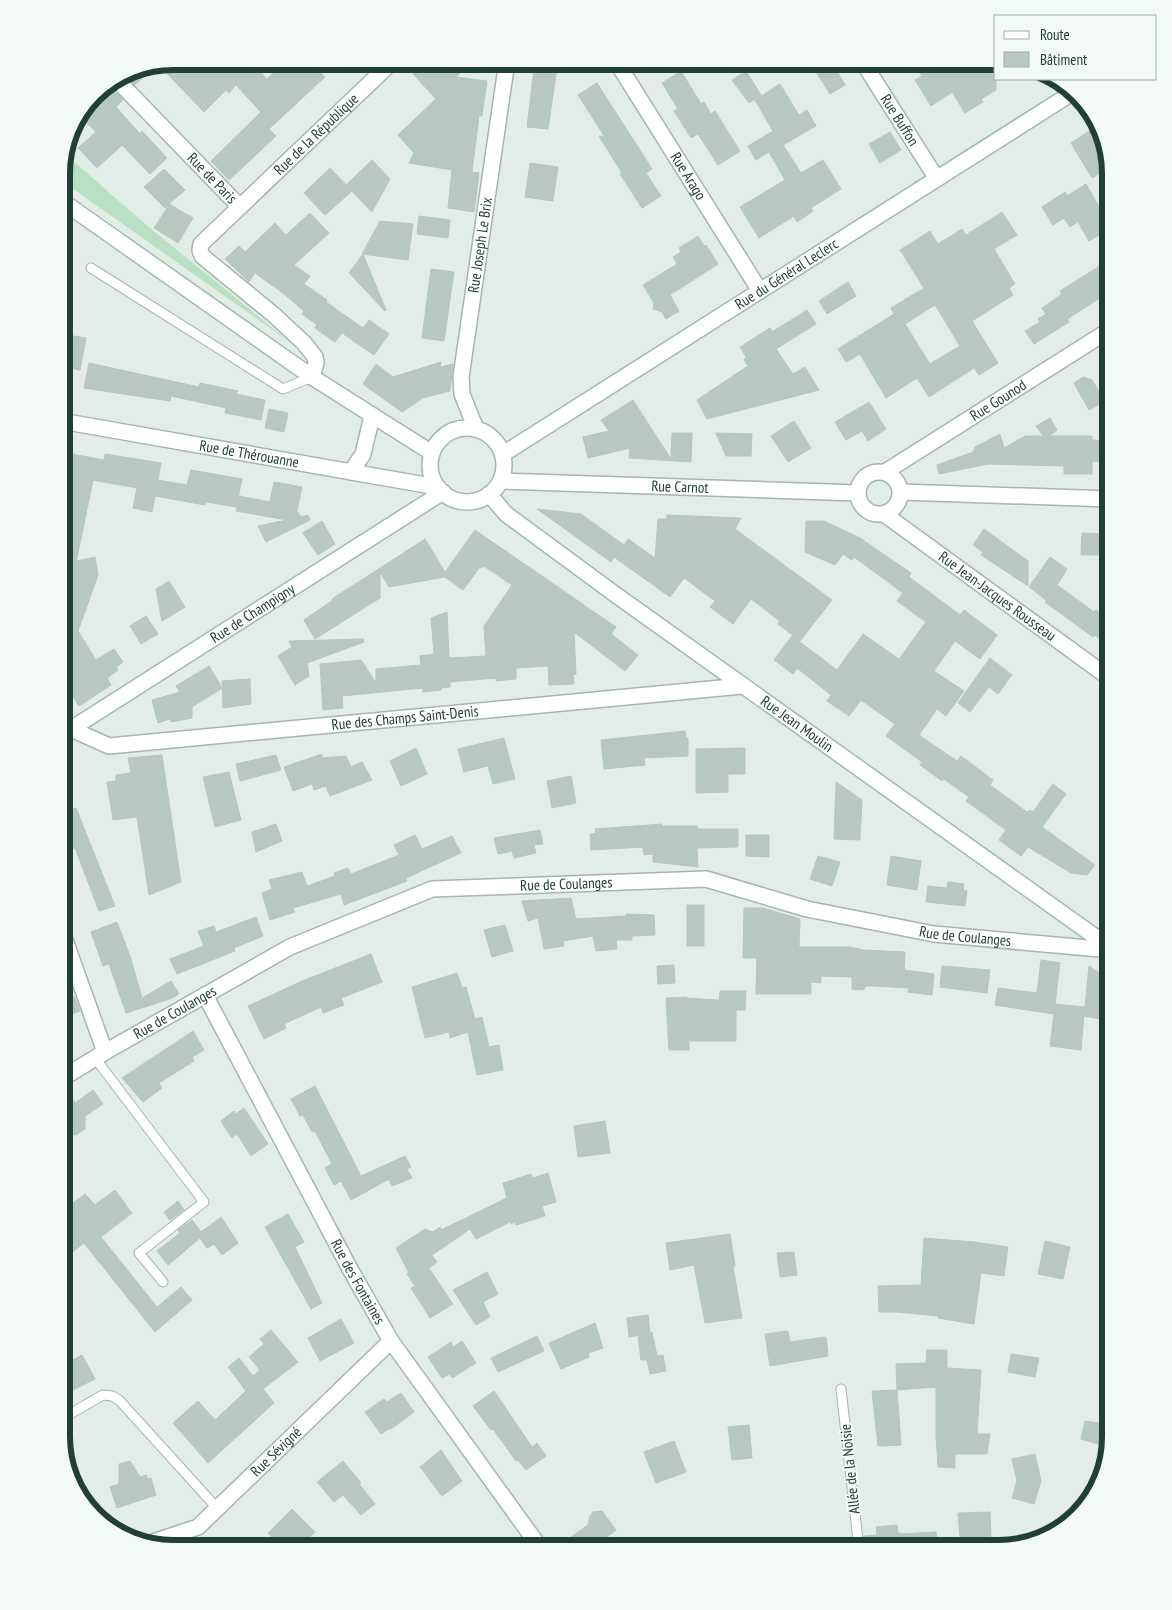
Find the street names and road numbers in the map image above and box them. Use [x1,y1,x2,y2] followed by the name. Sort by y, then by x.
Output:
[269,89,362,179] street label: Rue de la République
[877,90,923,149] street label: Rue Buffon
[183,148,241,207] street label: Rue de Paris
[666,149,711,203] street label: Rue Arago
[463,196,496,294] street label: Rue Joseph Le Brix
[731,233,842,313] street label: Rue du Général Leclerc
[966,375,1030,425] street label: Rue Gounod
[198,435,300,472] street label: Rue de Thérouanne
[651,476,709,497] street label: Rue Carnot
[935,547,1060,645] street label: Rue Jean-Jacques Rousseau
[206,579,298,647] street label: Rue de Champigny
[757,691,837,756] street label: Rue Jean Moulin
[331,701,479,734] street label: Rue des Champs Saint-Denis
[520,872,613,895] street label: Rue de Coulanges
[918,921,1012,950] street label: Rue de Coulanges
[130,981,219,1043] street label: Rue de Coulanges
[327,1236,390,1328] street label: Rue des Fontaines
[246,1422,305,1480] street label: Rue Sévigné
[835,1423,864,1515] street label: Allée de la Noisie

